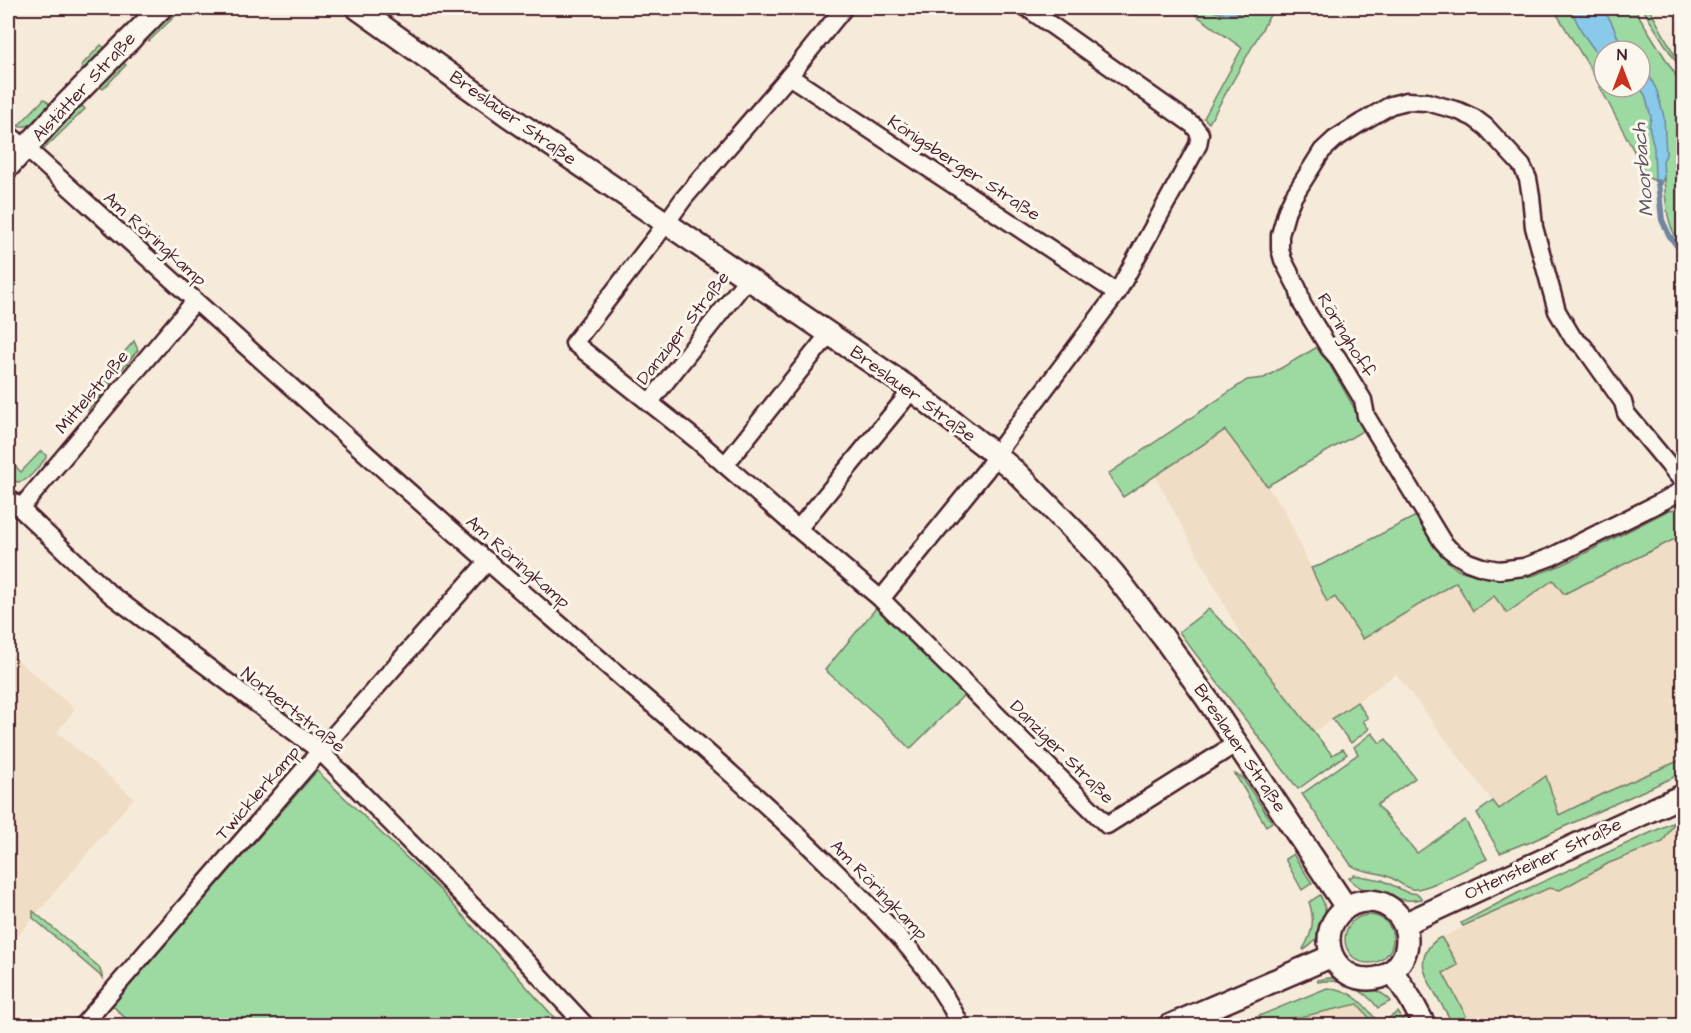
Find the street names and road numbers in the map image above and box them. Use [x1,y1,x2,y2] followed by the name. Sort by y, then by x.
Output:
[27,26,142,147] street label: Alstätter Straße
[444,65,582,171] street label: Breslauer Straße
[882,109,1045,228] street label: Königsberger Straße
[97,186,212,293] street label: Am Röringkamp
[631,266,736,391] street label: Danziger Straße
[1310,288,1381,383] street label: Röringhoff
[845,340,981,448] street label: Breslauer Straße
[49,344,135,439] street label: Mittelstraße
[460,510,576,615] street label: Am Röringkamp
[236,661,351,759] street label: Norbertstraße
[1188,679,1292,817] street label: Breslauer Straße
[1004,694,1120,811] street label: Danziger Straße
[210,740,306,846] street label: Twicklerkamp
[1460,812,1626,906] street label: Ottensteiner Straße
[824,834,933,946] street label: Am Röringkamp

